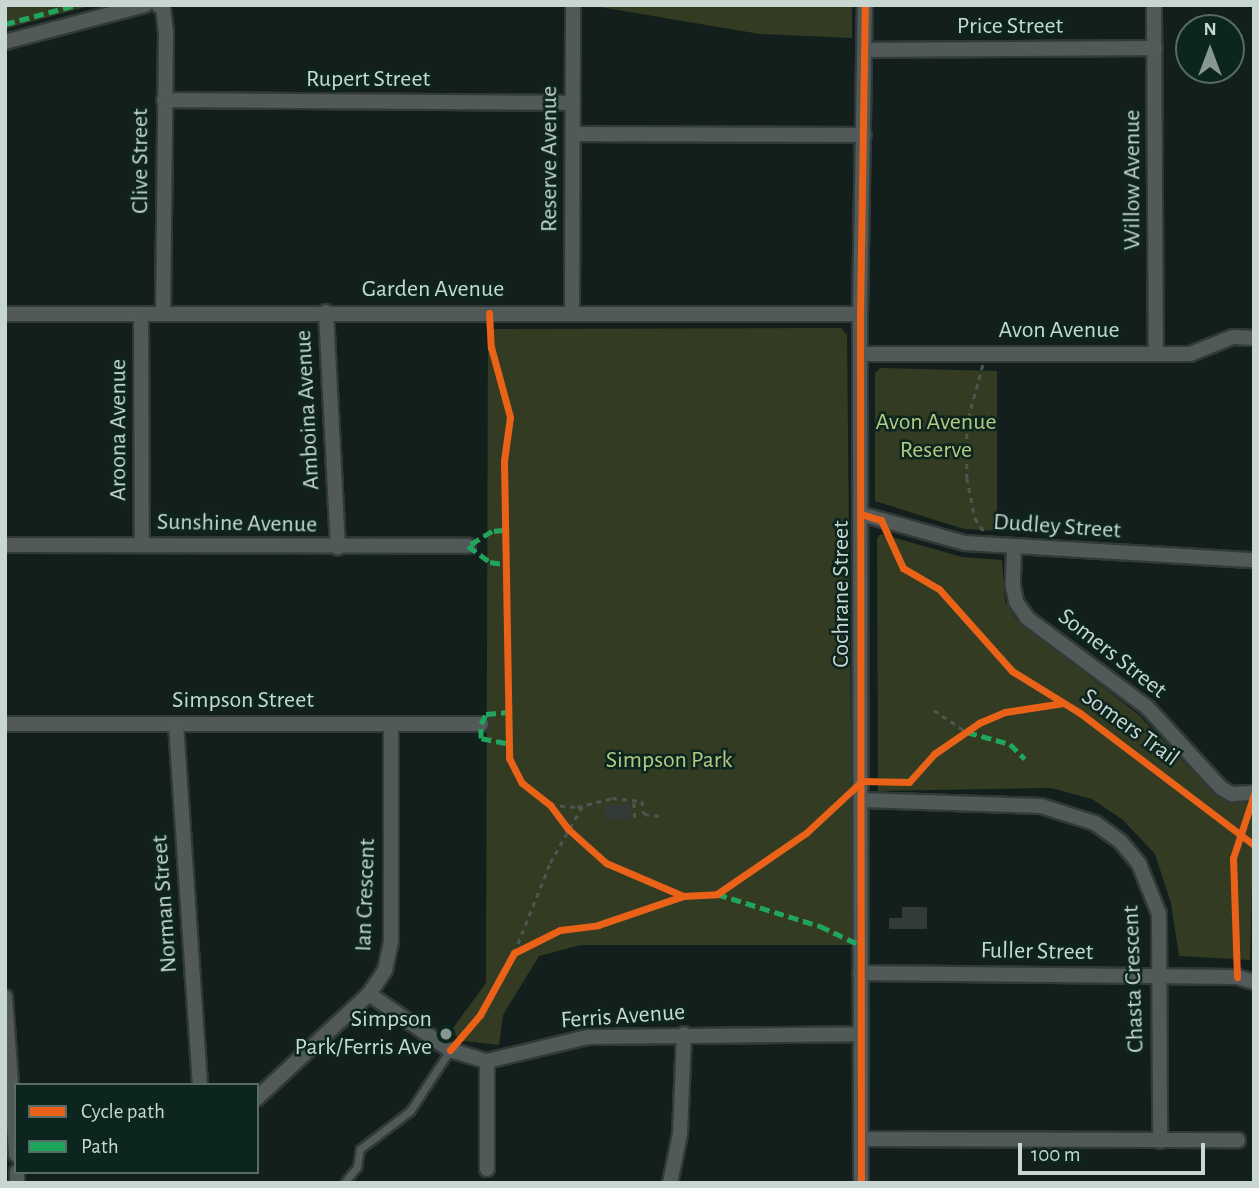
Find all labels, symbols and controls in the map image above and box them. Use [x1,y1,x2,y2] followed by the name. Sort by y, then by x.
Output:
[957,13,1063,41] street label: Price Street
[1175,14,1245,84] north arrow
[1203,20,1217,39] text: N
[306,66,430,94] street label: Rupert Street
[536,86,564,232] street label: Reserve Avenue
[127,108,155,214] street label: Clive Street
[1119,110,1147,250] street label: Willow Avenue
[362,276,504,304] street label: Garden Avenue
[998,317,1120,345] street label: Avon Avenue
[289,329,327,491] street label: Amboina Avenue
[105,359,133,501] street label: Aroona Avenue
[875,409,997,465] park label: Avon Avenue Reserve
[157,508,317,540] street label: Sunshine Avenue
[992,508,1122,546] street label: Dudley Street
[828,520,856,668] street label: Cochrane Street
[1052,603,1172,705] street label: Somers Street
[1075,683,1185,773] street label: Somers Trail
[172,687,314,715] street label: Simpson Street
[606,747,732,775] park label: Simpson Park
[146,834,184,974] street label: Norman Street
[350,838,382,952] street label: Ian Crescent
[1117,905,1151,1053] street label: Chasta Crescent
[980,937,1094,967] street label: Fuller Street
[560,998,686,1036] street label: Ferris Avenue
[295,1006,432,1062] place label: Simpson Park/Ferris Ave
[438,1026,454,1042] marker: Simpson Park/Ferris Ave
[14,1083,259,1174] legend
[81,1101,165,1122] text: Cycle path
[1021,1128,1208,1172] scale bar
[81,1136,119,1157] text: Path
[1031,1144,1081,1165] text: 100 m

